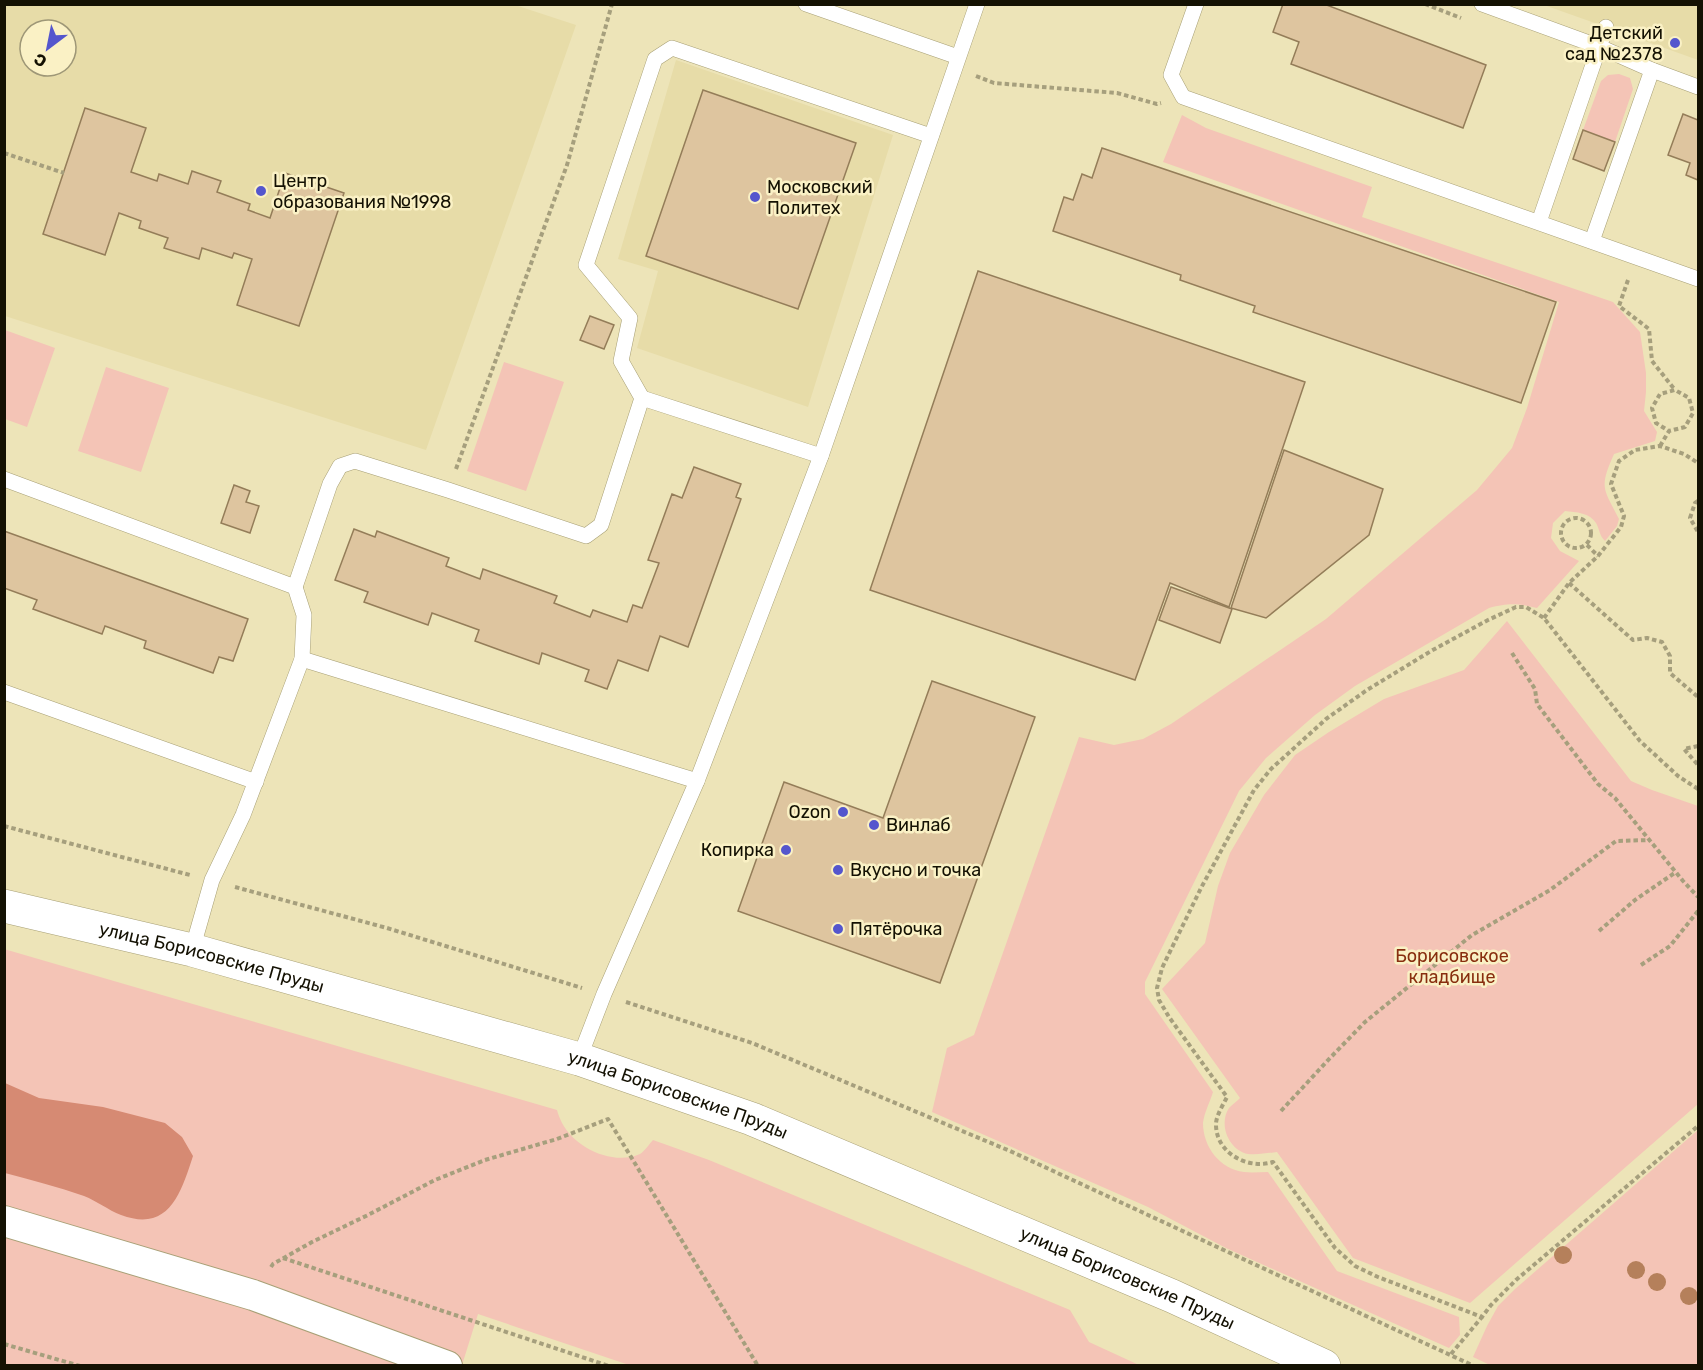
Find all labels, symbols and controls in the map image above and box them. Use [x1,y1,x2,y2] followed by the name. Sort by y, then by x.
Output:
[18,18,78,78] north arrow
[1565,22,1663,65] place label: Детский сад №2378
[1668,36,1682,50] marker: Детский сад №2378
[31,49,50,71] text: С
[273,170,452,213] place label: Центр образования №1998
[767,176,873,219] place label: Московский Политех
[254,184,268,198] marker: Центр образования №1998
[748,190,762,204] marker: Московский Политех
[789,801,831,823] place label: Ozon
[836,805,850,819] marker: Ozon
[886,814,951,836] place label: Винлаб
[867,818,881,832] marker: Винлаб
[701,839,774,861] place label: Копирка
[779,843,793,857] marker: Копирка
[850,859,981,881] place label: Вкусно и точка
[831,863,845,877] marker: Вкусно и точка
[97,918,327,998] street label: улица Борисовские Пруды
[850,918,943,940] place label: Пятёрочка
[831,922,845,936] marker: Пятёрочка
[1395,945,1509,988] park label: Борисовское кладбище
[565,1045,791,1144] street label: улица Борисовские Пруды
[1017,1222,1238,1334] street label: улица Борисовские Пруды

